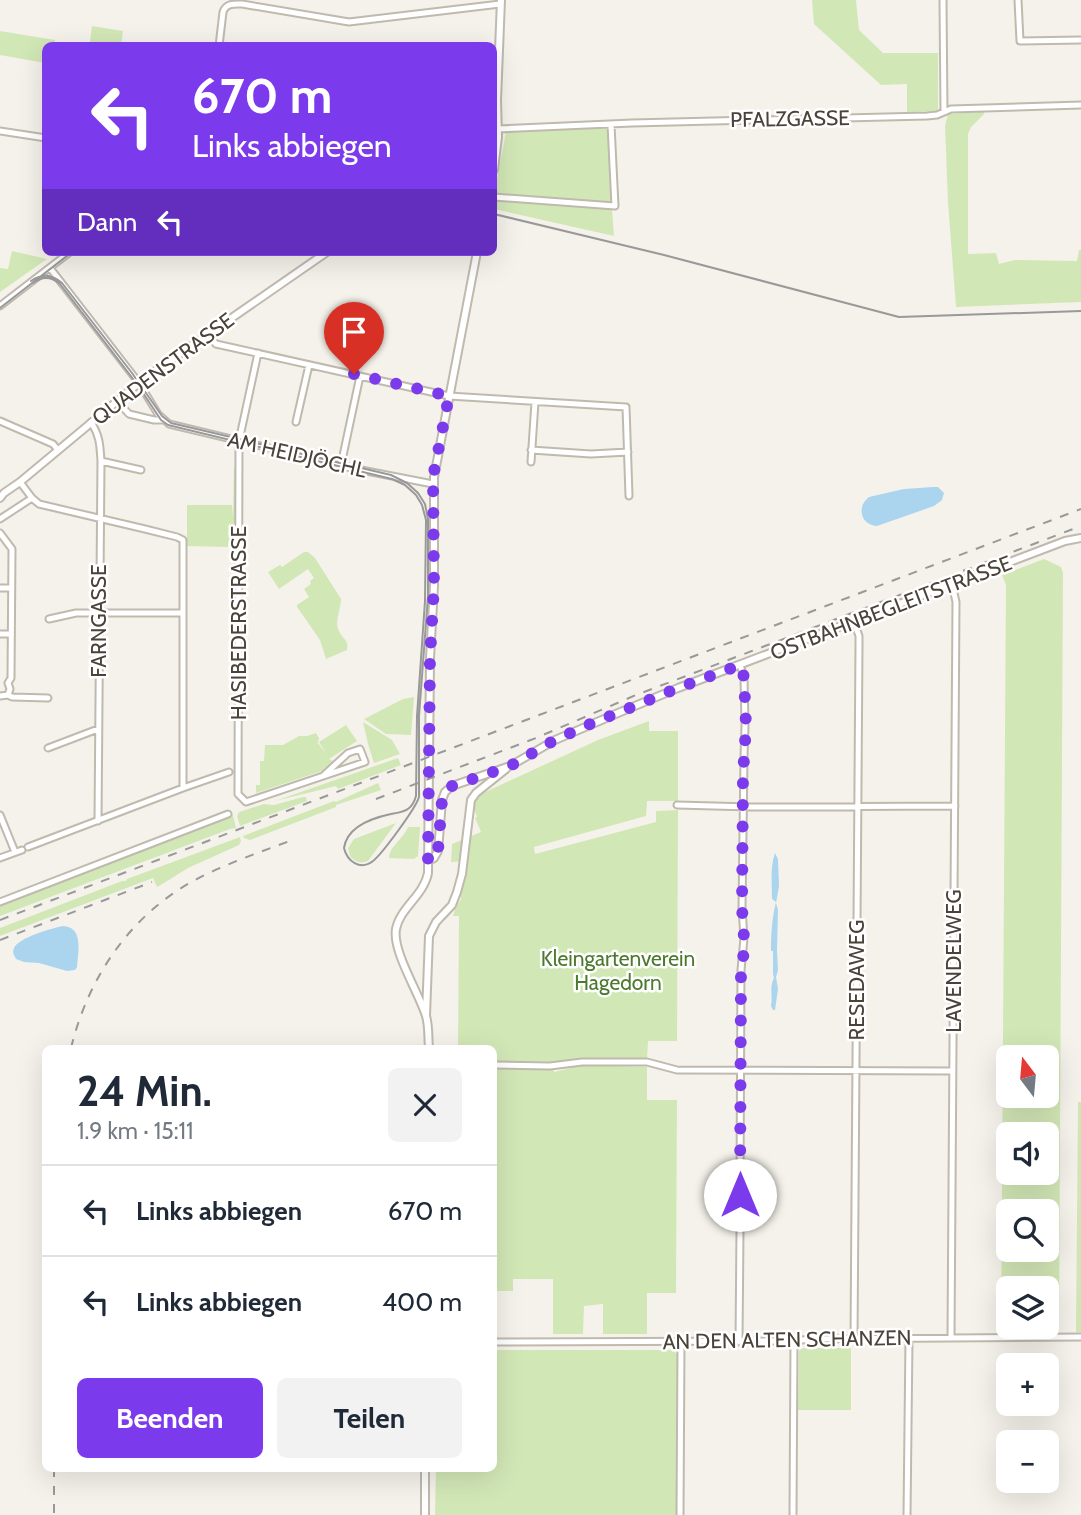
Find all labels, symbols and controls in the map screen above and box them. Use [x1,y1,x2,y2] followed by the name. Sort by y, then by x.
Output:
[192,66,332,125] text: 670 m
[77,70,168,161] icon: left
[730,105,850,132] street label: PFALZGASSE
[192,126,392,165] text: Links abbiegen
[151,203,189,241] icon: left
[77,206,137,238] text: Dann
[324,302,384,374] pin
[87,307,238,430] street label: QUADENSTRASSE
[335,313,373,351] icon: arrive
[225,426,369,483] street label: AM HEIDJÖCHL
[226,526,251,720] street label: HASIBEDERSTRASSE
[767,550,1015,665] street label: OSTBAHNBEGLEITSTRASSE
[86,564,111,678] street label: FARNGASSE
[941,889,966,1033] street label: LAVENDELWEG
[844,920,869,1040] street label: RESEDAWEG
[541,946,695,995] park label: Kleingartenverein Hagedorn
[996,1045,1059,1108] north arrow
[996,1045,1059,1493] map controls
[77,1065,212,1117] text: 24 Min.
[388,1068,462,1142] button: close
[77,1117,194,1145] text: 1.9 km · 15:11
[996,1122,1059,1185] button: sound
[703,1158,777,1232] position arrow
[77,1192,115,1230] icon: left
[136,1195,302,1227] text: Links abbiegen
[388,1195,462,1227] text: 670 m
[996,1199,1059,1262] button: search
[996,1276,1059,1339] button: layers
[77,1283,115,1321] icon: left
[136,1286,302,1318] text: Links abbiegen
[382,1286,462,1318] text: 400 m
[662,1325,912,1354] street label: AN DEN ALTEN SCHANZEN
[996,1353,1059,1416] button: +
[77,1378,263,1458] button: Beenden
[277,1378,462,1458] button: Teilen
[996,1430,1059,1493] button: −

